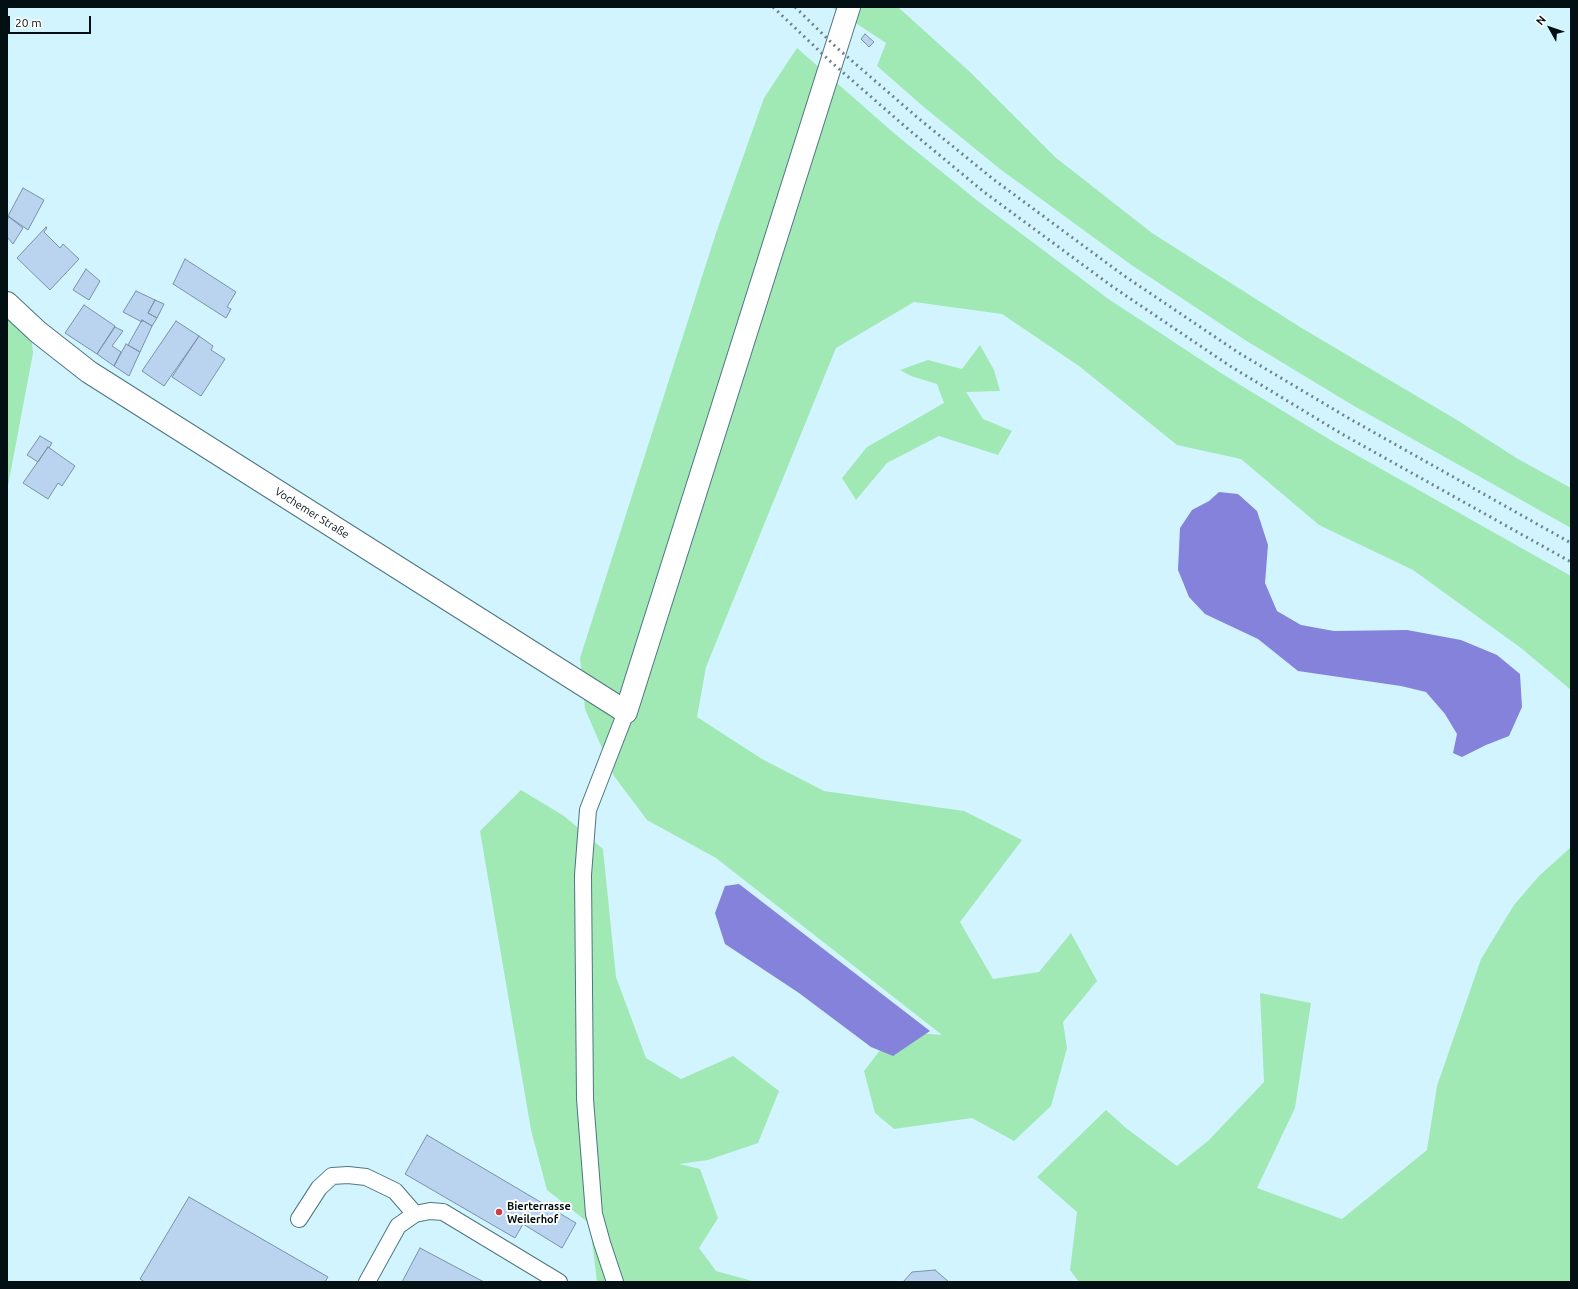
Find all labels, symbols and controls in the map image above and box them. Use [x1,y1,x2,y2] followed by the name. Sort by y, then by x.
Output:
[10,8,93,34] scale bar
[1530,8,1570,48] north arrow
[1534,13,1548,27] text: N
[15,16,42,29] text: 20 m
[272,485,352,541] street label: Vochemer Straße
[507,1199,571,1225] place label: Bierterrasse Weilerhof
[494,1207,504,1217] marker: Bierterrasse Weilerhof

